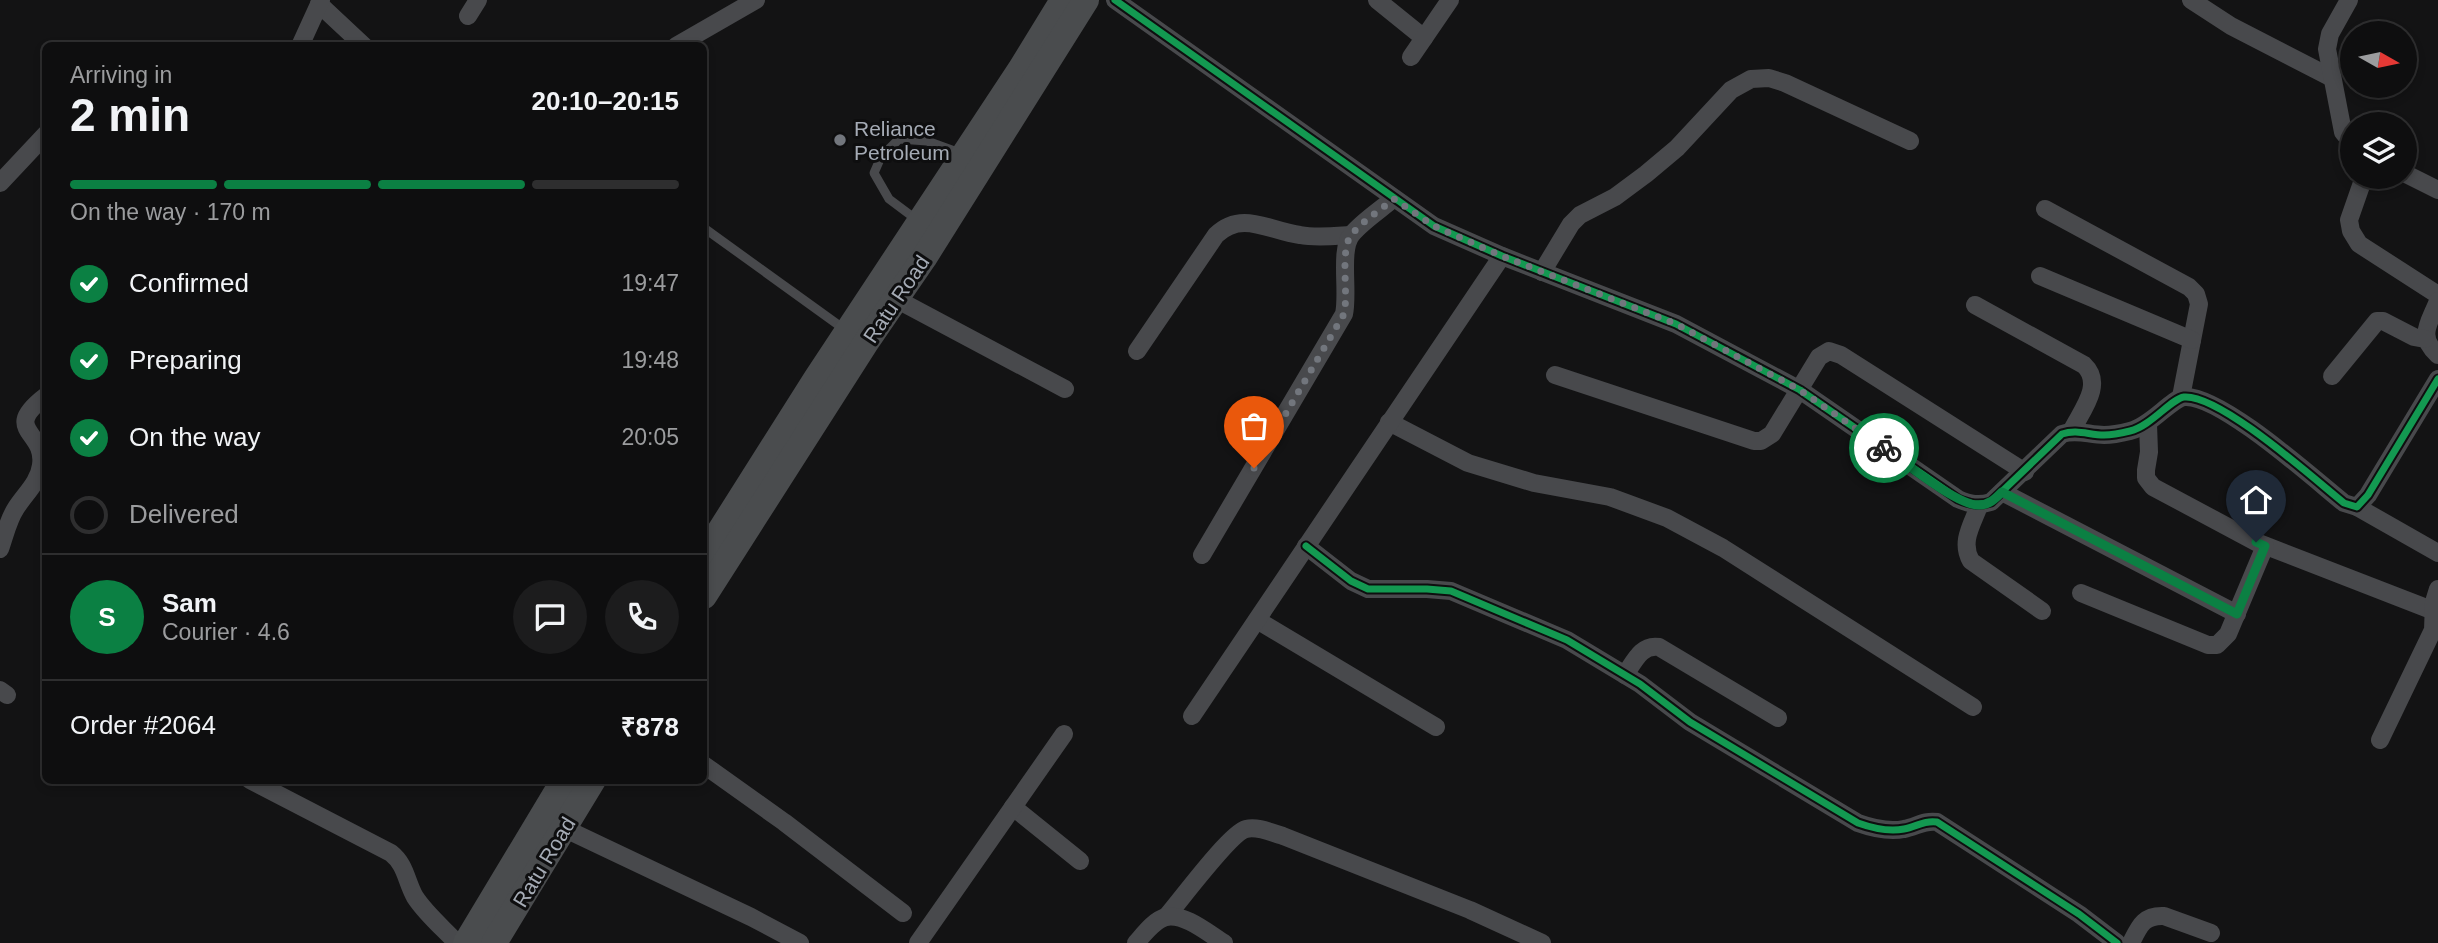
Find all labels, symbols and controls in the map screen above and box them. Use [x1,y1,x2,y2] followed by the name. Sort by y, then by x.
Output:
[2340,21,2417,98] north arrow
[2340,21,2417,189] map controls
[70,62,172,88] text: Arriving in
[532,86,679,116] text: 20:10–20:15
[70,89,190,141] text: 2 min
[2340,112,2417,189] button: layers
[854,117,950,164] place label: Reliance Petroleum
[832,132,848,148] marker: Reliance Petroleum
[70,199,271,225] text: On the way · 170 m
[858,251,934,347] street label: Ratu Road
[70,265,108,303] icon: check
[129,268,249,298] text: Confirmed
[621,270,679,296] text: 19:47
[70,342,108,380] icon: check
[129,345,242,375] text: Preparing
[621,347,679,373] text: 19:48
[1224,396,1284,468] pin
[1235,407,1273,445] icon: bag
[1849,413,1919,483] courier
[70,419,108,457] icon: check
[129,422,261,452] text: On the way
[621,424,679,450] text: 20:05
[1865,429,1903,467] icon: bike
[2226,470,2286,542] pin
[2237,481,2275,519] icon: home
[129,499,239,529] text: Delivered
[513,580,587,654] button: chat
[605,580,679,654] button: phone
[162,588,217,618] text: Sam
[98,602,116,632] text: S
[162,619,290,645] text: Courier · 4.6
[70,710,216,740] text: Order #2064
[621,712,679,742] text: ₹878
[508,813,580,911] street label: Ratu Road

